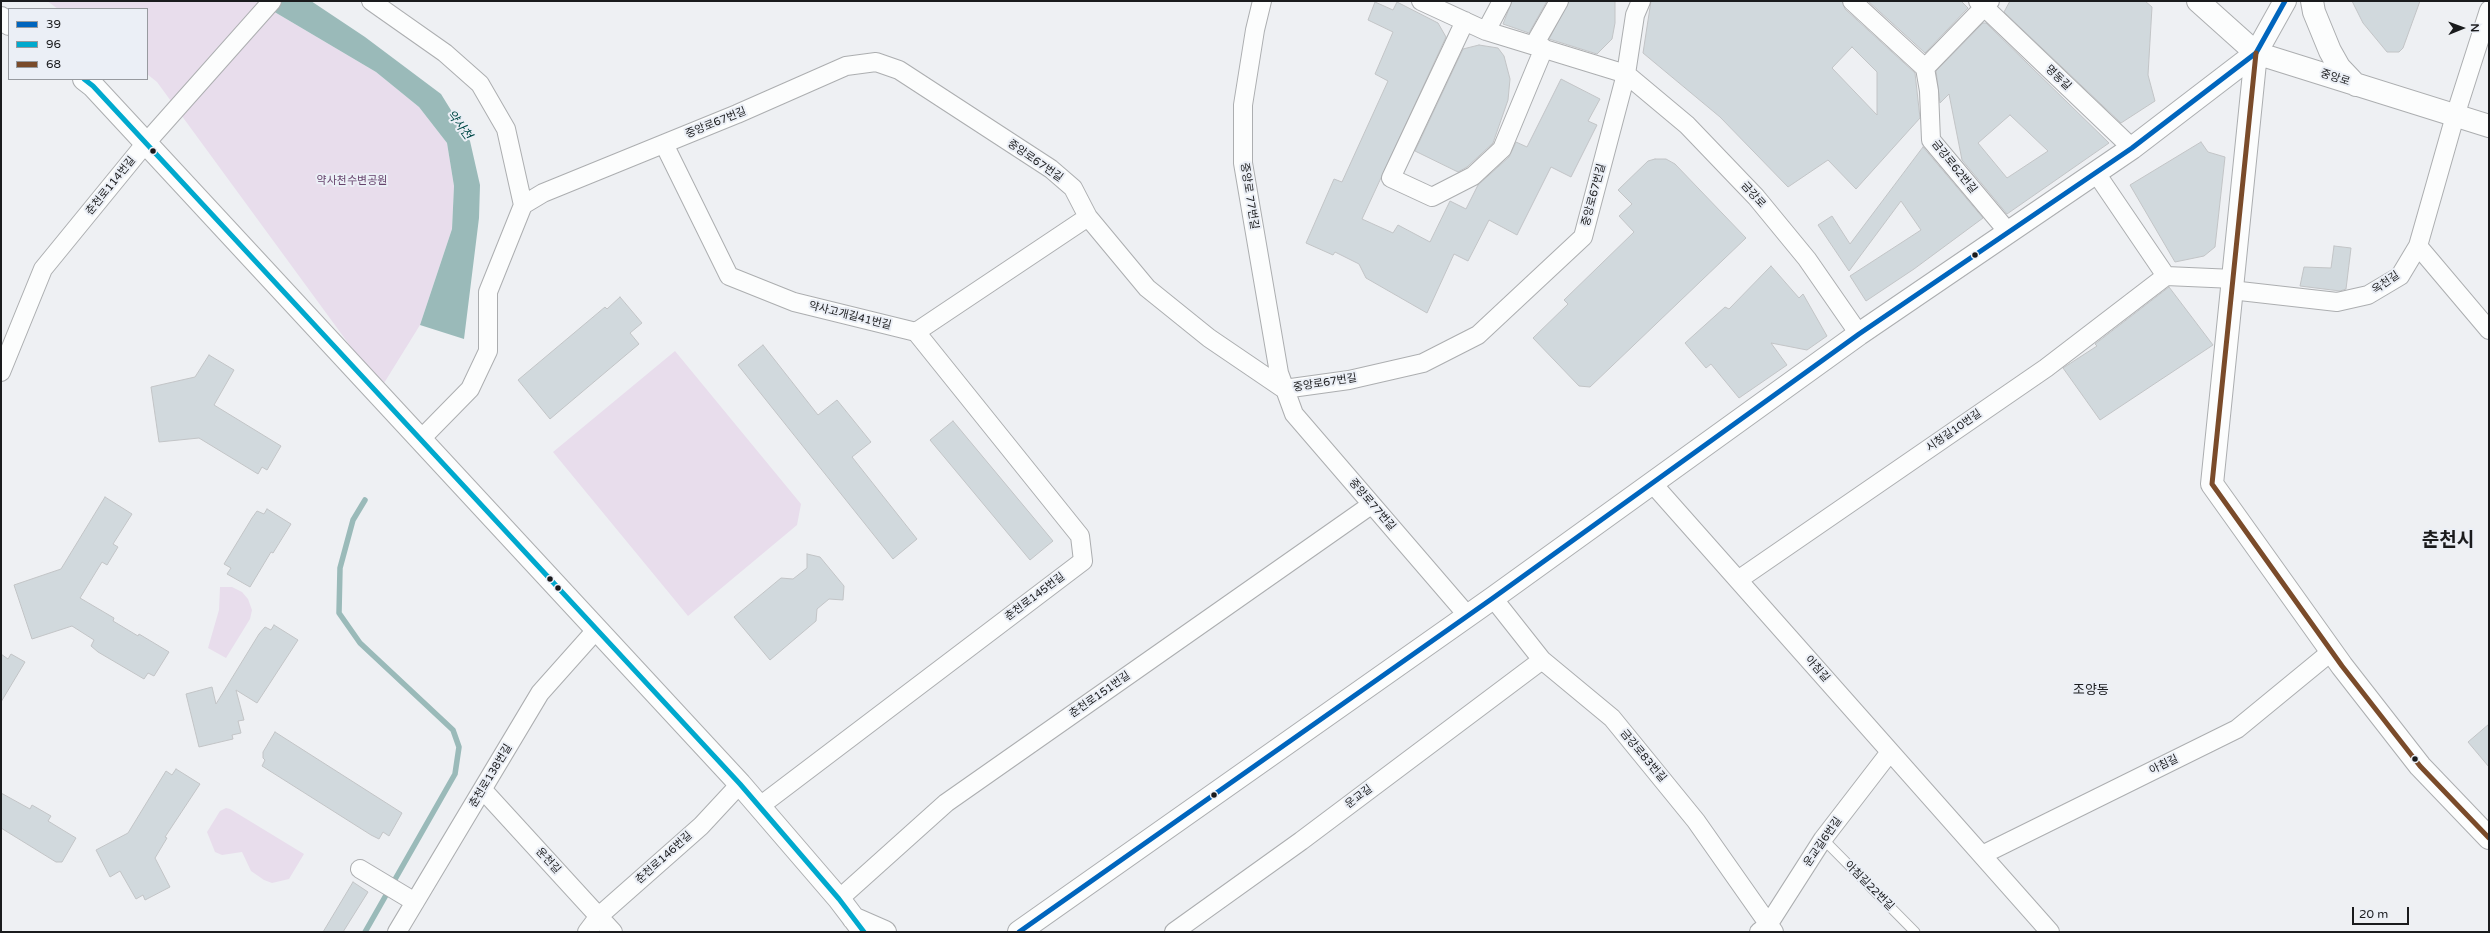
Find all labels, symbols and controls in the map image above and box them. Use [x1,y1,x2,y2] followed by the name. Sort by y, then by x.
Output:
[8,8,148,80] legend
[2442,8,2482,48] north arrow
[46,17,61,31] text: 39
[2468,23,2481,32] text: N
[46,37,61,51] text: 96
[46,57,61,71] text: 68
[2042,63,2074,93] street label: 명동길
[2319,67,2351,89] street label: 중앙로
[684,105,748,141] street label: 중앙로67번길
[443,107,475,143] water label: 약사천
[1005,137,1065,185] street label: 중앙로67번길
[1929,138,1979,196] street label: 금강로62번길
[148,146,158,156] unlabelled marker
[83,154,139,218] street label: 춘천로114번길
[1237,162,1261,230] street label: 중앙로 77번길
[1579,162,1609,228] street label: 중앙로67번길
[317,174,387,188] park label: 약사천수변공원
[1738,179,1768,211] street label: 금강로
[1970,250,1980,260] unlabelled marker
[2370,269,2402,297] street label: 옥천길
[807,299,893,333] street label: 약사고개길41번길
[1292,371,1358,395] street label: 중앙로67번길
[1924,407,1984,455] street label: 시청길10번길
[1346,476,1398,534] street label: 중앙로77번길
[2422,530,2474,552] district label: 춘천시
[1003,570,1067,624] street label: 춘천로145번길
[545,574,555,584] unlabelled marker
[553,583,563,593] unlabelled marker
[1802,653,1832,685] street label: 아침길
[1067,669,1133,721] street label: 춘천로151번길
[2073,683,2109,699] district label: 조양동
[1617,727,1669,785] street label: 금강로83번길
[467,742,515,810] street label: 춘천로138번길
[2147,752,2181,778] street label: 아침길
[2410,754,2420,764] unlabelled marker
[1343,783,1375,811] street label: 운교길
[1209,790,1219,800] unlabelled marker
[1801,815,1845,869] street label: 운교길6번길
[633,829,695,887] street label: 춘천로146번길
[533,845,563,877] street label: 운천길
[1842,859,1896,913] street label: 아침길22번길
[2354,899,2411,925] scale bar
[2359,907,2388,921] text: 20 m

